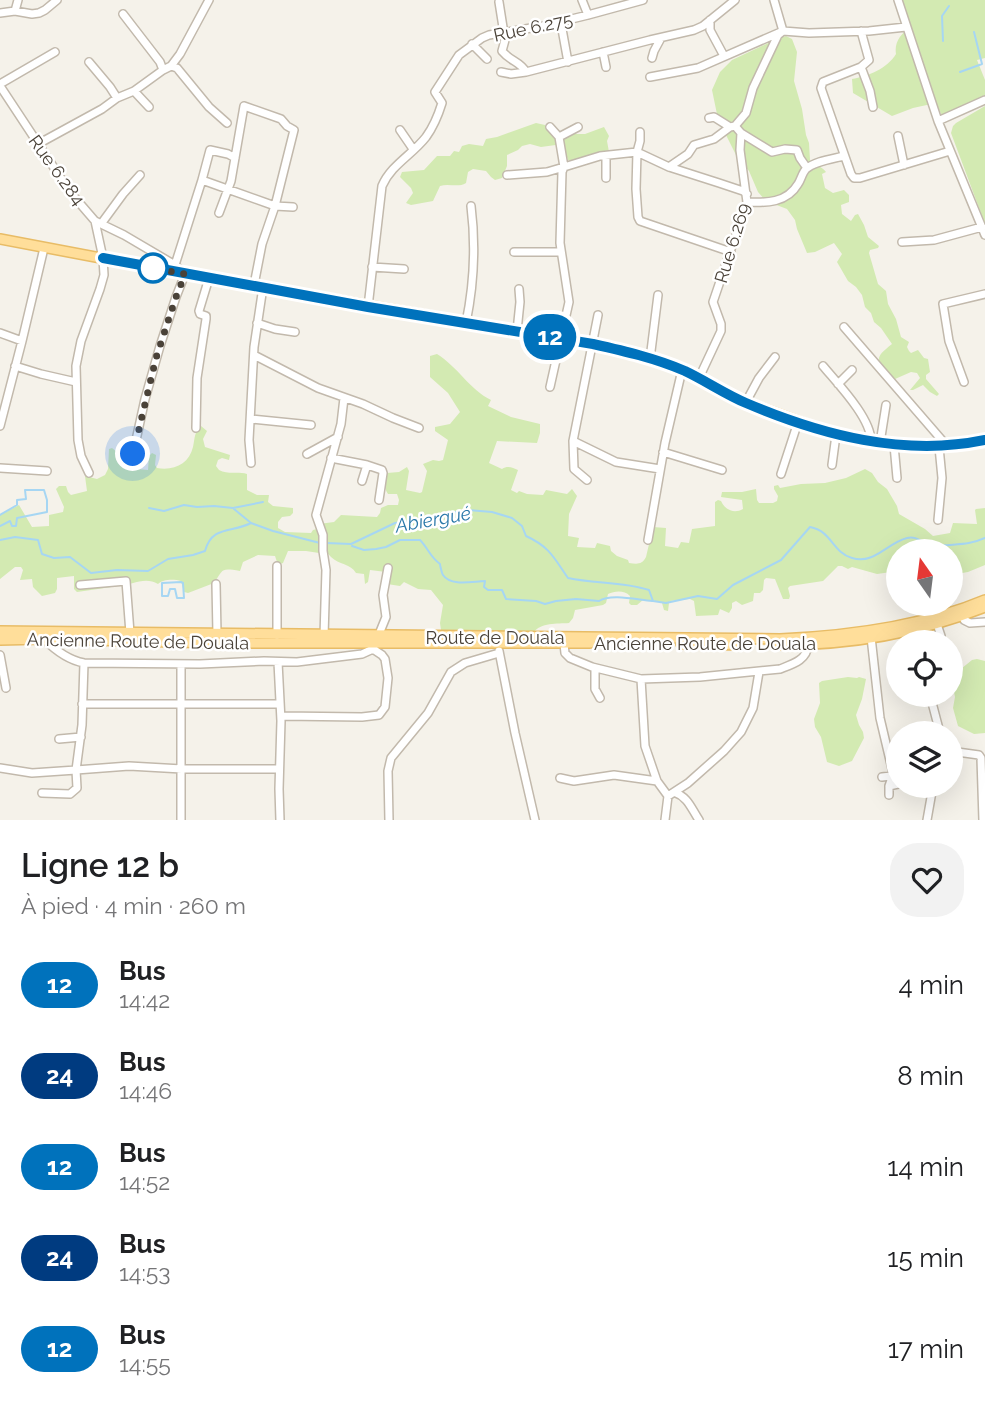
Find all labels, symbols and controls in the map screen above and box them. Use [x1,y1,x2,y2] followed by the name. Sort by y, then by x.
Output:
[492,8,575,46] street label: Rue 6.275
[25,131,90,209] street label: Rue 6.284
[710,200,754,286] street label: Rue 6.269
[138,253,168,283] unlabelled marker
[518,314,582,360] line badge: 12
[537,322,563,351] text: 12
[115,436,150,471] your location
[393,502,473,537] water label: Abiergué
[886,539,962,616] north arrow
[886,539,963,798] map controls
[425,627,565,648] street label: Route de Douala
[27,629,249,653] street label: Ancienne Route de Douala
[886,630,963,707] button: locate
[594,633,816,654] street label: Ancienne Route de Douala
[886,721,963,798] button: layers
[890,843,964,917] button: heart
[21,846,179,885] text: Ligne 12 b
[21,892,246,919] text: À pied · 4 min · 260 m
[119,956,166,986] text: Bus
[47,970,72,999] text: 12
[898,970,964,1000] text: 4 min
[119,986,170,1013] text: 14:42
[119,1047,166,1077] text: Bus
[46,1061,73,1090] text: 24
[897,1061,964,1091] text: 8 min
[119,1077,172,1104] text: 14:46
[119,1138,166,1168] text: Bus
[47,1152,72,1181] text: 12
[887,1152,964,1182] text: 14 min
[119,1168,170,1195] text: 14:52
[119,1229,166,1259] text: Bus
[46,1243,73,1272] text: 24
[887,1243,964,1273] text: 15 min
[119,1259,171,1286] text: 14:53
[119,1320,166,1350] text: Bus
[47,1334,72,1363] text: 12
[888,1334,964,1364] text: 17 min
[119,1350,171,1377] text: 14:55

